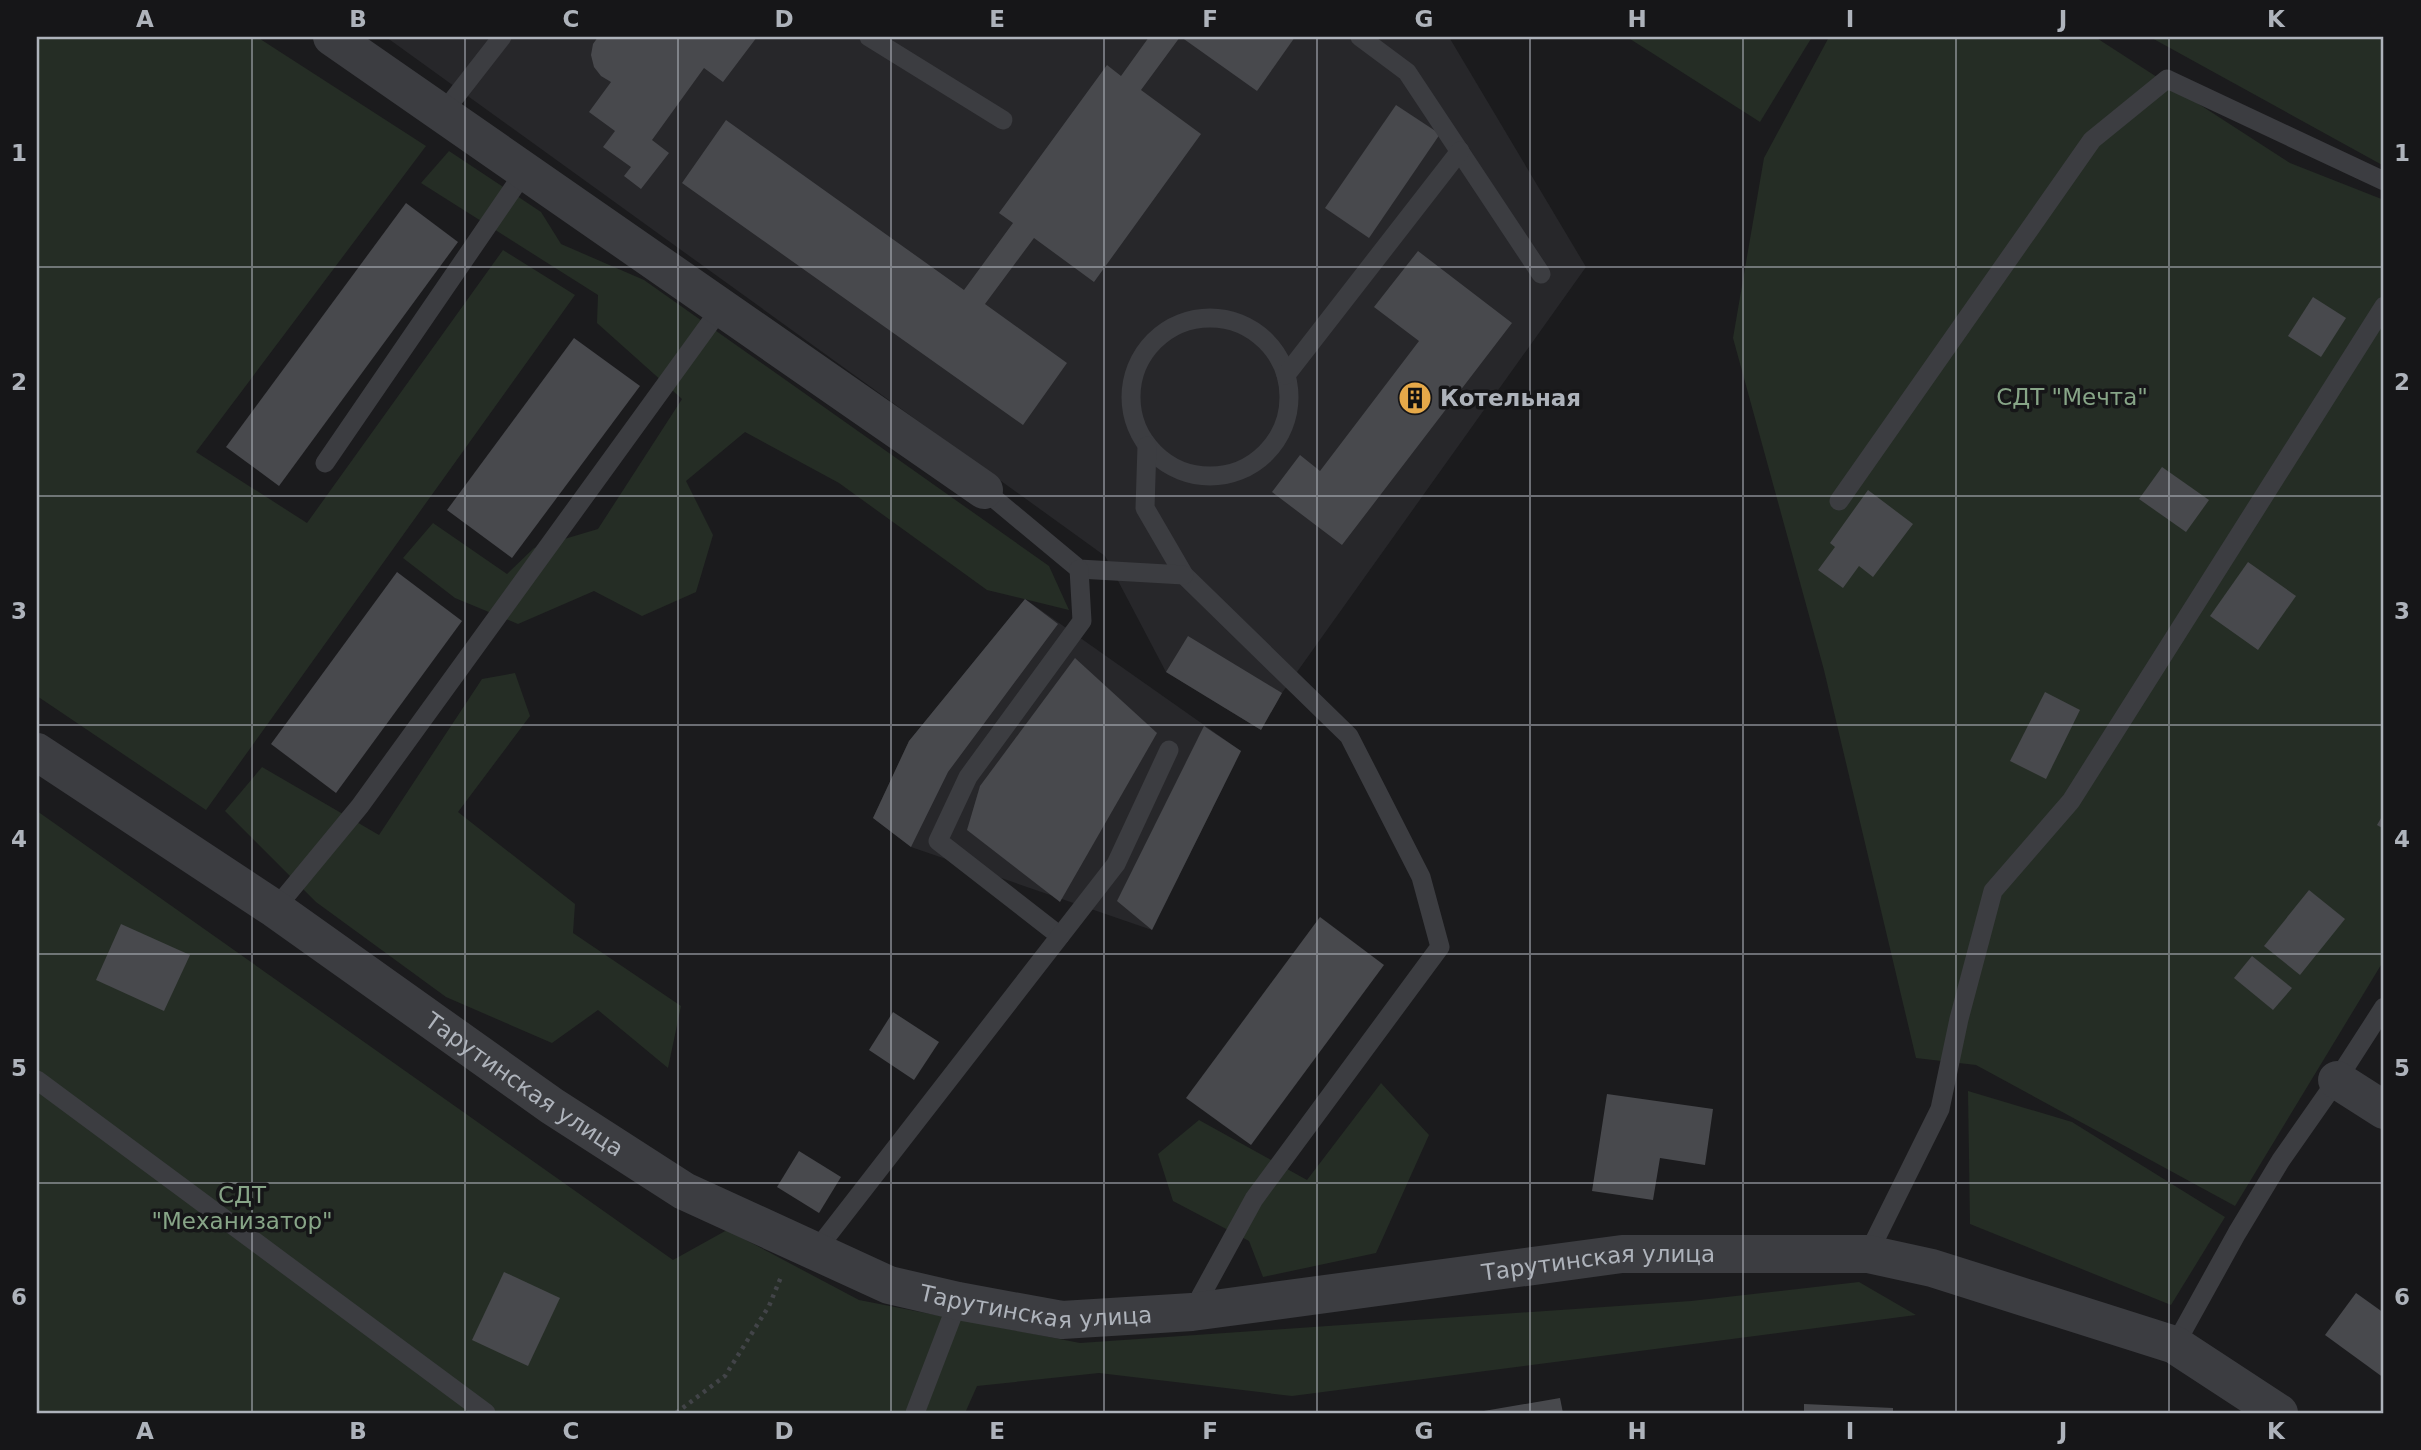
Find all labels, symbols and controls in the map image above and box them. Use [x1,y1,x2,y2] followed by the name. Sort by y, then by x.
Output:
[136,6,154,32] text: A
[349,6,367,32] text: B
[563,6,579,32] text: C
[774,6,794,32] text: D
[989,6,1005,32] text: E
[1202,6,1218,32] text: F
[1415,6,1433,32] text: G
[1627,6,1647,32] text: H
[1846,6,1854,32] text: I
[2057,6,2067,32] text: J
[2267,6,2286,32] text: K
[11,140,27,166] text: 1
[2394,140,2410,166] text: 1
[11,369,27,395] text: 2
[2394,369,2410,395] text: 2
[1396,379,1434,417] building icon: Котельная
[1996,384,2148,410] park label: СДТ "Мечта"
[1440,385,1581,411] place label: Котельная
[11,598,27,624] text: 3
[2394,598,2410,624] text: 3
[11,826,27,852] text: 4
[2394,826,2410,852] text: 4
[419,1007,628,1161] street label: Тарутинская улица
[11,1055,27,1081] text: 5
[2394,1055,2410,1081] text: 5
[151,1182,333,1234] park label: СДТ "Механизатор"
[1479,1241,1715,1286] street label: Тарутинская улица
[916,1279,1153,1333] street label: Тарутинская улица
[11,1284,27,1310] text: 6
[2394,1284,2410,1310] text: 6
[136,1418,154,1444] text: A
[349,1418,367,1444] text: B
[563,1418,579,1444] text: C
[774,1418,794,1444] text: D
[989,1418,1005,1444] text: E
[1202,1418,1218,1444] text: F
[1415,1418,1433,1444] text: G
[1627,1418,1647,1444] text: H
[1846,1418,1854,1444] text: I
[2057,1418,2067,1444] text: J
[2267,1418,2286,1444] text: K

